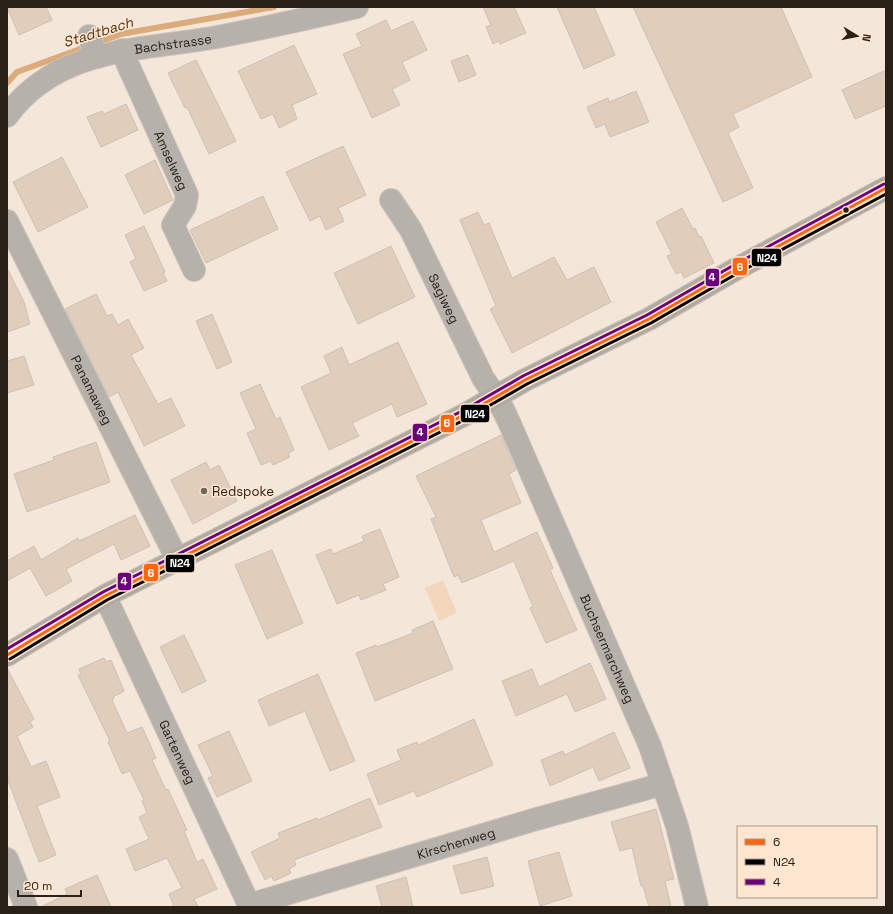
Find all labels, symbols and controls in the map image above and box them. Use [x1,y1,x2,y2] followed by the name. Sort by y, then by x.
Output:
[61,13,136,51] water label: Stadtbach
[837,16,877,56] north arrow
[133,30,213,58] street label: Bachstrasse
[859,33,874,43] text: N
[150,128,192,193] street label: Amselweg
[841,205,851,215] unlabelled marker
[751,248,782,267] line badge: N24
[757,251,777,265] text: N24
[732,257,748,276] line badge: 6
[737,260,744,274] text: 6
[705,268,720,287] line badge: 4
[709,270,716,284] text: 4
[424,271,463,326] street label: Sagiweg
[67,353,116,428] street label: Panamaweg
[460,404,490,423] line badge: N24
[465,407,485,421] text: N24
[440,414,455,433] line badge: 6
[444,416,451,430] text: 6
[412,423,428,442] line badge: 4
[417,425,424,439] text: 4
[212,483,274,500] place label: Redspoke
[199,486,209,496] marker: Redspoke
[165,554,195,573] line badge: N24
[170,556,190,570] text: N24
[143,563,159,582] line badge: 6
[148,566,155,580] text: 6
[117,572,132,591] line badge: 4
[121,574,128,588] text: 4
[576,592,638,706] street label: Buchsermarchweg
[155,717,199,787] street label: Gartenweg
[415,824,497,863] street label: Kirschenweg
[737,826,877,898] legend
[773,834,780,850] text: 6
[773,854,796,870] text: N24
[18,872,81,898] scale bar
[773,874,781,890] text: 4
[24,878,52,894] text: 20 m

